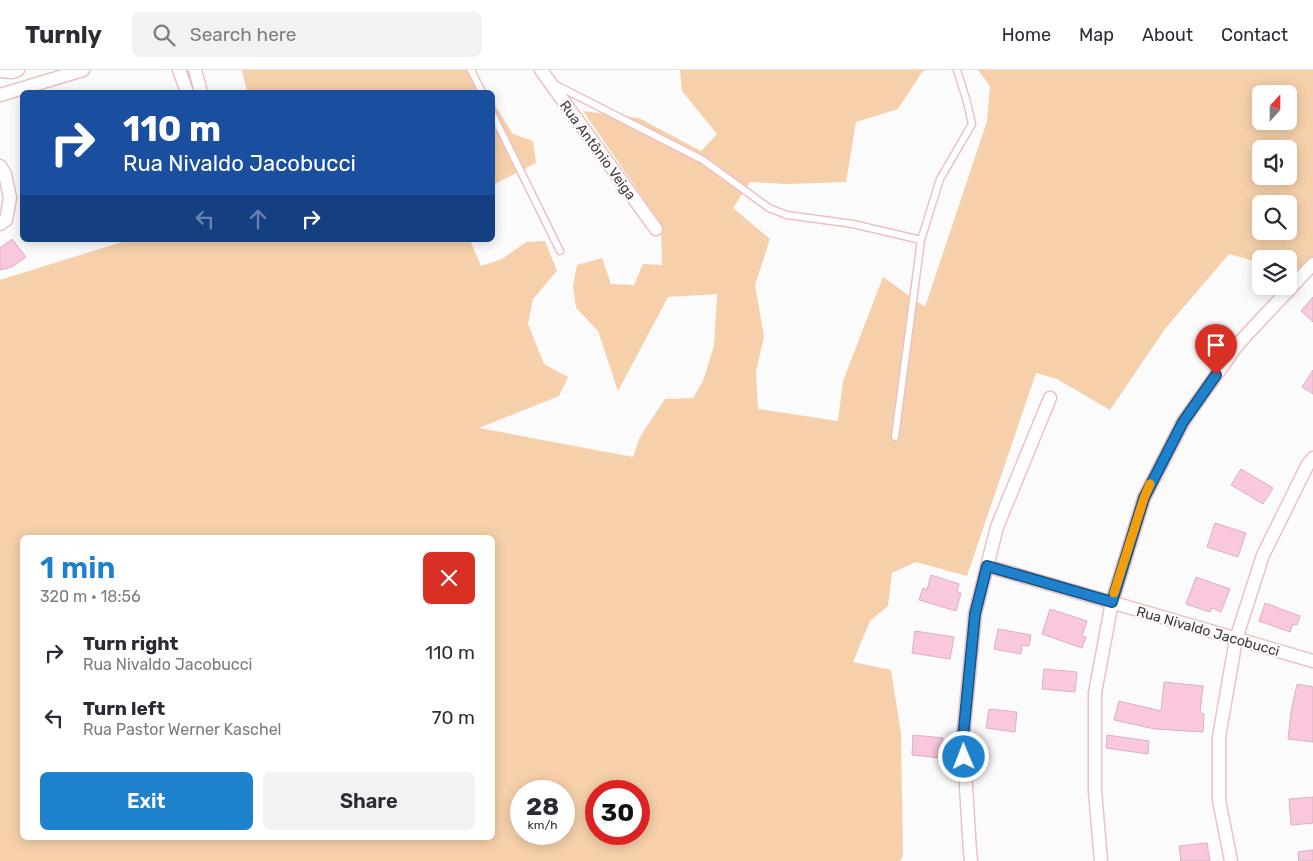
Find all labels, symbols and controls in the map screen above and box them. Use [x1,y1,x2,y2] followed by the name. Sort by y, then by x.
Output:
[132,12,482,57] search box
[25,21,102,49] text: Turnly
[150,21,178,49] icon: search
[190,23,296,46] text: Search here
[1002,24,1051,46] text: Home
[1079,24,1114,46] text: Map
[1142,24,1193,46] text: About
[1221,24,1288,46] text: Contact
[1252,85,1298,130] north arrow
[1252,85,1297,295] map controls
[556,97,639,203] street label: Rua Antônio Veiga
[123,108,221,150] text: 110 m
[40,110,105,175] icon: right
[1252,140,1297,185] button: sound
[123,150,356,177] text: Rua Nivaldo Jacobucci
[1252,195,1297,240] button: search
[191,205,219,233] icon: left
[244,205,272,233] icon: ahead
[297,205,325,233] icon: right
[1252,250,1297,295] button: layers
[1195,324,1237,375] pin
[1202,331,1230,359] icon: arrive
[40,550,115,586] text: 1 min
[423,552,475,604] button: close
[40,587,141,606] text: 320 m · 18:56
[1134,603,1281,660] street label: Rua Nivaldo Jacobucci
[83,632,178,655] text: Turn right
[40,639,68,667] icon: right
[425,641,475,664] text: 110 m
[83,655,252,674] text: Rua Nivaldo Jacobucci
[83,697,165,720] text: Turn left
[40,704,68,732] icon: left
[432,706,475,729] text: 70 m
[83,720,282,739] text: Rua Pastor Werner Kaschel
[937,730,989,782] position arrow
[40,772,253,830] button: Exit
[263,772,475,830] button: Share
[585,780,650,845] speed limit sign: 30
[526,792,559,821] text: 28
[528,818,557,832] text: km/h

